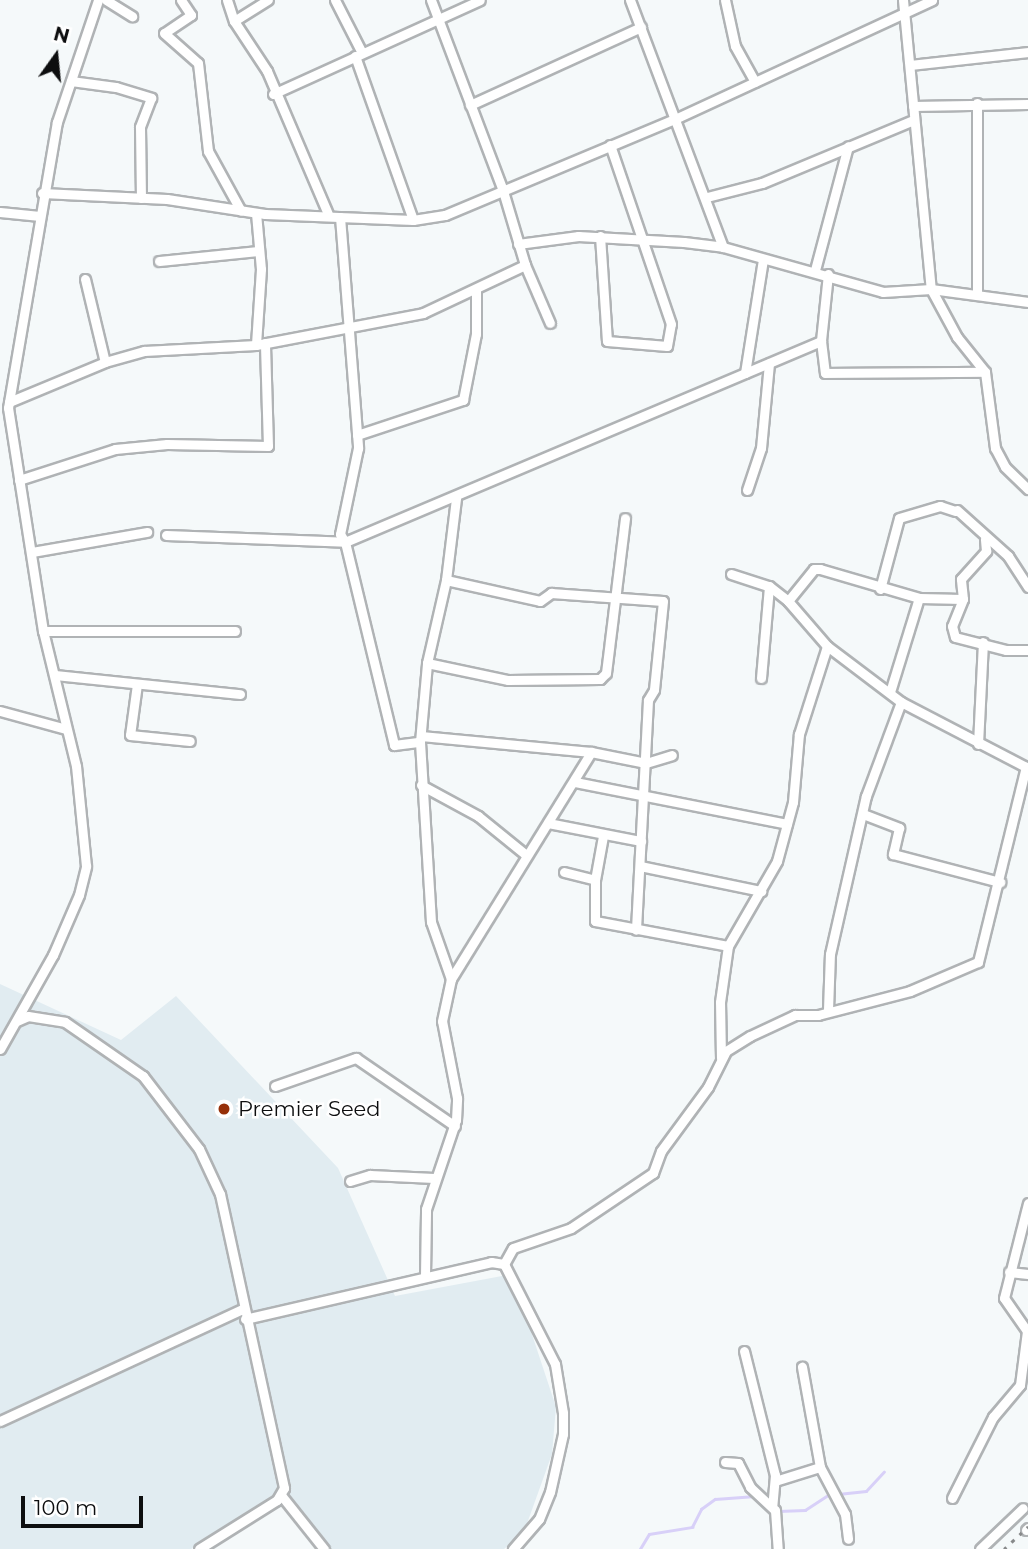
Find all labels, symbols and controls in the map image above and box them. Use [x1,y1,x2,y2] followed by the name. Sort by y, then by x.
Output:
[21,21,91,91] north arrow
[51,22,72,48] text: N
[238,1096,380,1122] place label: Premier Seed
[216,1101,232,1117] marker: Premier Seed
[24,1482,147,1526] scale bar
[34,1495,97,1520] text: 100 m

